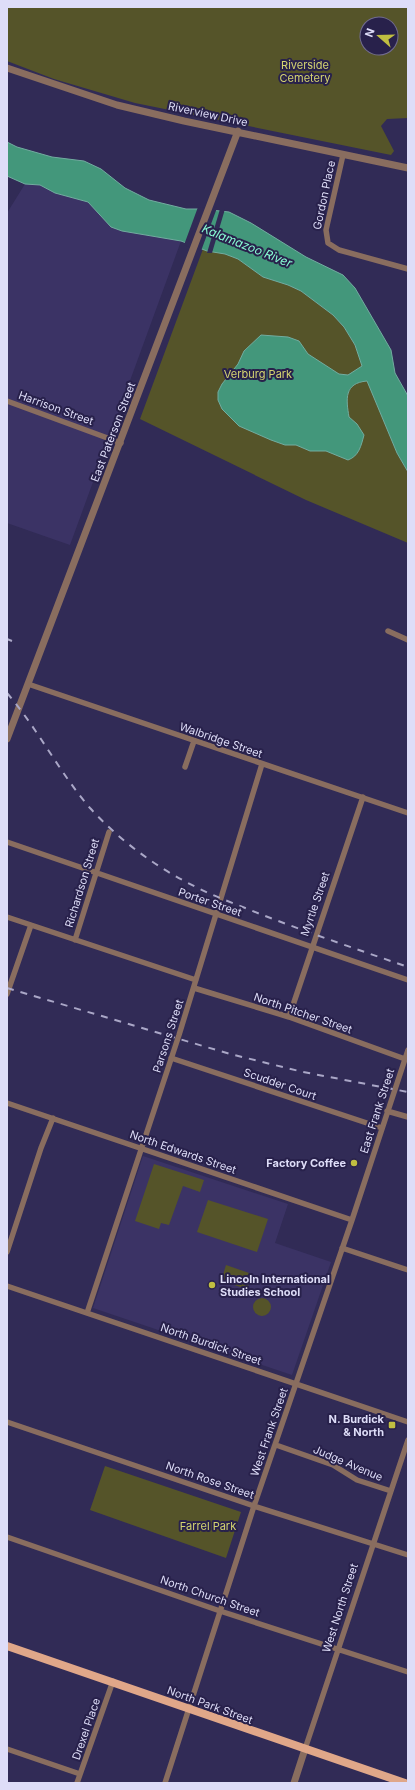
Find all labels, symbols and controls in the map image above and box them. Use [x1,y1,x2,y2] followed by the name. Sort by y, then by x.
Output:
[359,16,399,56] north arrow
[362,26,378,39] text: N
[280,58,330,85] park label: Riverside Cemetery
[167,99,249,129] street label: Riverview Drive
[310,159,338,231] street label: Gordon Place
[200,221,295,271] water label: Kalamazoo River
[224,367,292,381] park label: Verburg Park
[88,380,139,484] street label: East Paterson Street
[17,388,96,428] street label: Harrison Street
[178,719,265,761] street label: Walbridge Street
[62,836,102,929] street label: Richardson Street
[297,870,333,938] street label: Myrtle Street
[176,885,244,920] street label: Porter Street
[252,990,354,1037] street label: North Pitcher Street
[150,997,187,1074] street label: Parsons Street
[242,1065,319,1103] street label: Scudder Court
[357,1066,397,1155] street label: East Frank Street
[128,1127,238,1177] street label: North Edwards Street
[266,1156,346,1170] place label: Factory Coffee
[349,1158,359,1168] marker: Factory Coffee
[220,1272,330,1299] place label: Lincoln International Studies School
[207,1280,217,1290] marker: Lincoln International Studies School
[159,1320,264,1368] street label: North Burdick Street
[247,1386,291,1478] street label: West Frank Street
[329,1412,385,1439] place label: N. Burdick & North
[387,1420,397,1430] marker: N. Burdick & North
[311,1442,385,1484] street label: Judge Avenue
[164,1458,256,1502] street label: North Rose Street
[180,1519,236,1533] park label: Farrel Park
[319,1561,361,1654] street label: West North Street
[158,1572,262,1620] street label: North Church Street
[165,1683,255,1727] street label: North Park Street
[69,1696,103,1762] street label: Drexel Place

